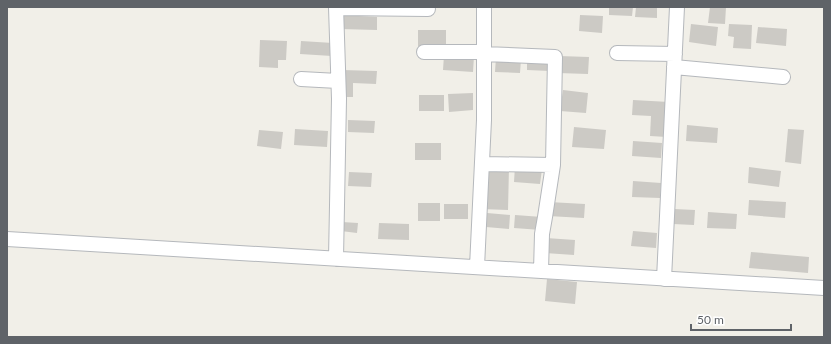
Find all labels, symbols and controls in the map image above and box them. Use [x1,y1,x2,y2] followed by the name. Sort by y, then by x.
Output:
[691,306,791,332] scale bar
[697,312,724,327] text: 50 m

